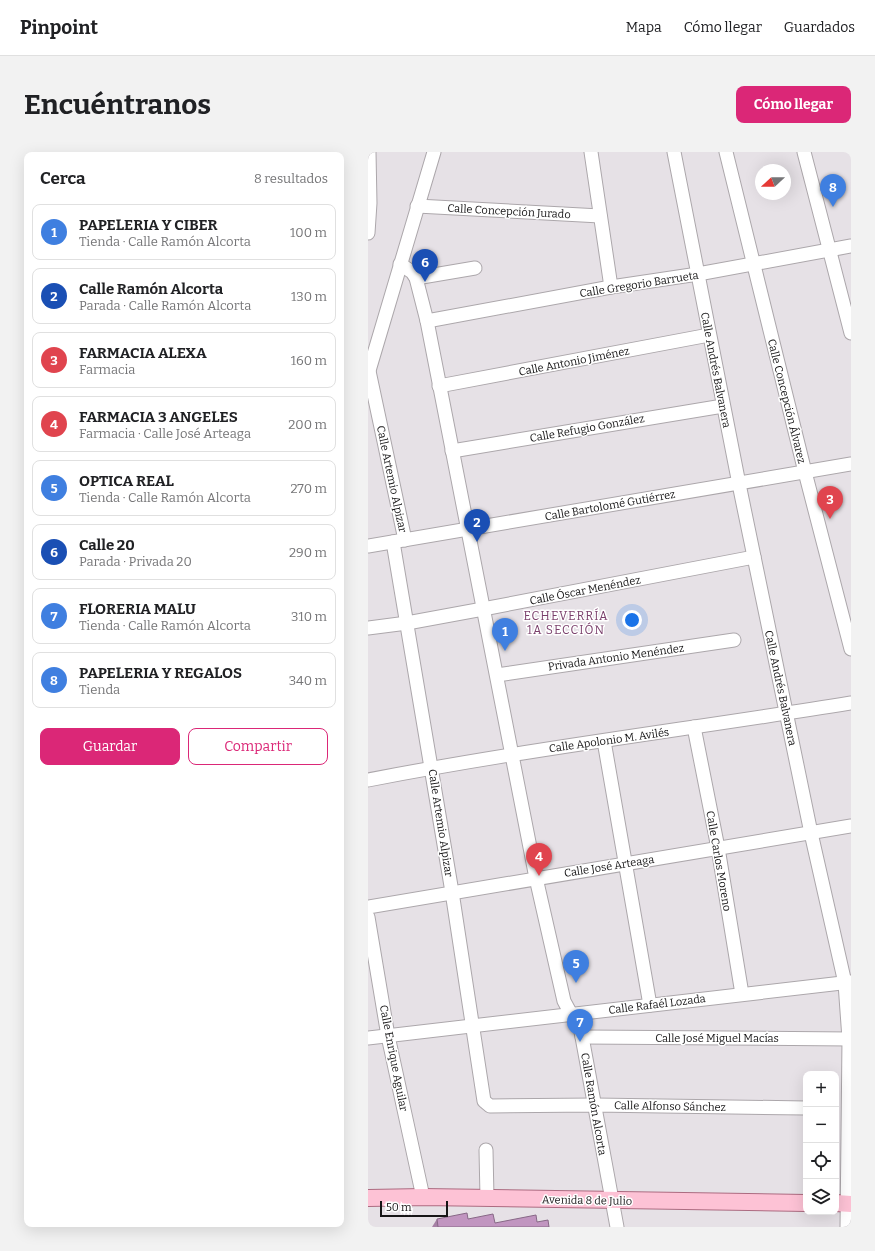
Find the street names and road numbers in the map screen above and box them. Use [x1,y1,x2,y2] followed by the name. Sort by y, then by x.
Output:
[447,202,571,221] street label: Calle Concepción Jurado
[579,269,699,300] street label: Calle Gregorio Barrueta
[698,311,733,429] street label: Calle Andrés Balvanera
[765,337,809,465] street label: Calle Concepción Álvarez
[518,344,631,379] street label: Calle Antonio Jiménez
[529,412,645,445] street label: Calle Refugio González
[374,425,409,534] street label: Calle Artemio Alpizar
[544,488,676,523] street label: Calle Bartolomé Gutiérrez
[528,572,642,608] street label: Calle Óscar Menéndez
[762,629,799,747] street label: Calle Andrés Balvanera
[547,642,685,673] street label: Privada Antonio Menéndez
[548,726,670,755] street label: Calle Apolonio M. Avilés
[426,768,455,878] street label: Calle Artemio Alpizar
[703,810,734,912] street label: Calle Carlos Moreno
[563,853,655,880] street label: Calle José Arteaga
[608,992,706,1017] street label: Calle Rafaél Lozada
[377,1004,410,1113] street label: Calle Enrique Aguilar
[655,1032,779,1045] street label: Calle José Miguel Macías
[578,1052,609,1156] street label: Calle Ramón Alcorta
[614,1099,726,1114] street label: Calle Alfonso Sánchez
[542,1193,632,1208] street label: Avenida 8 de Julio

